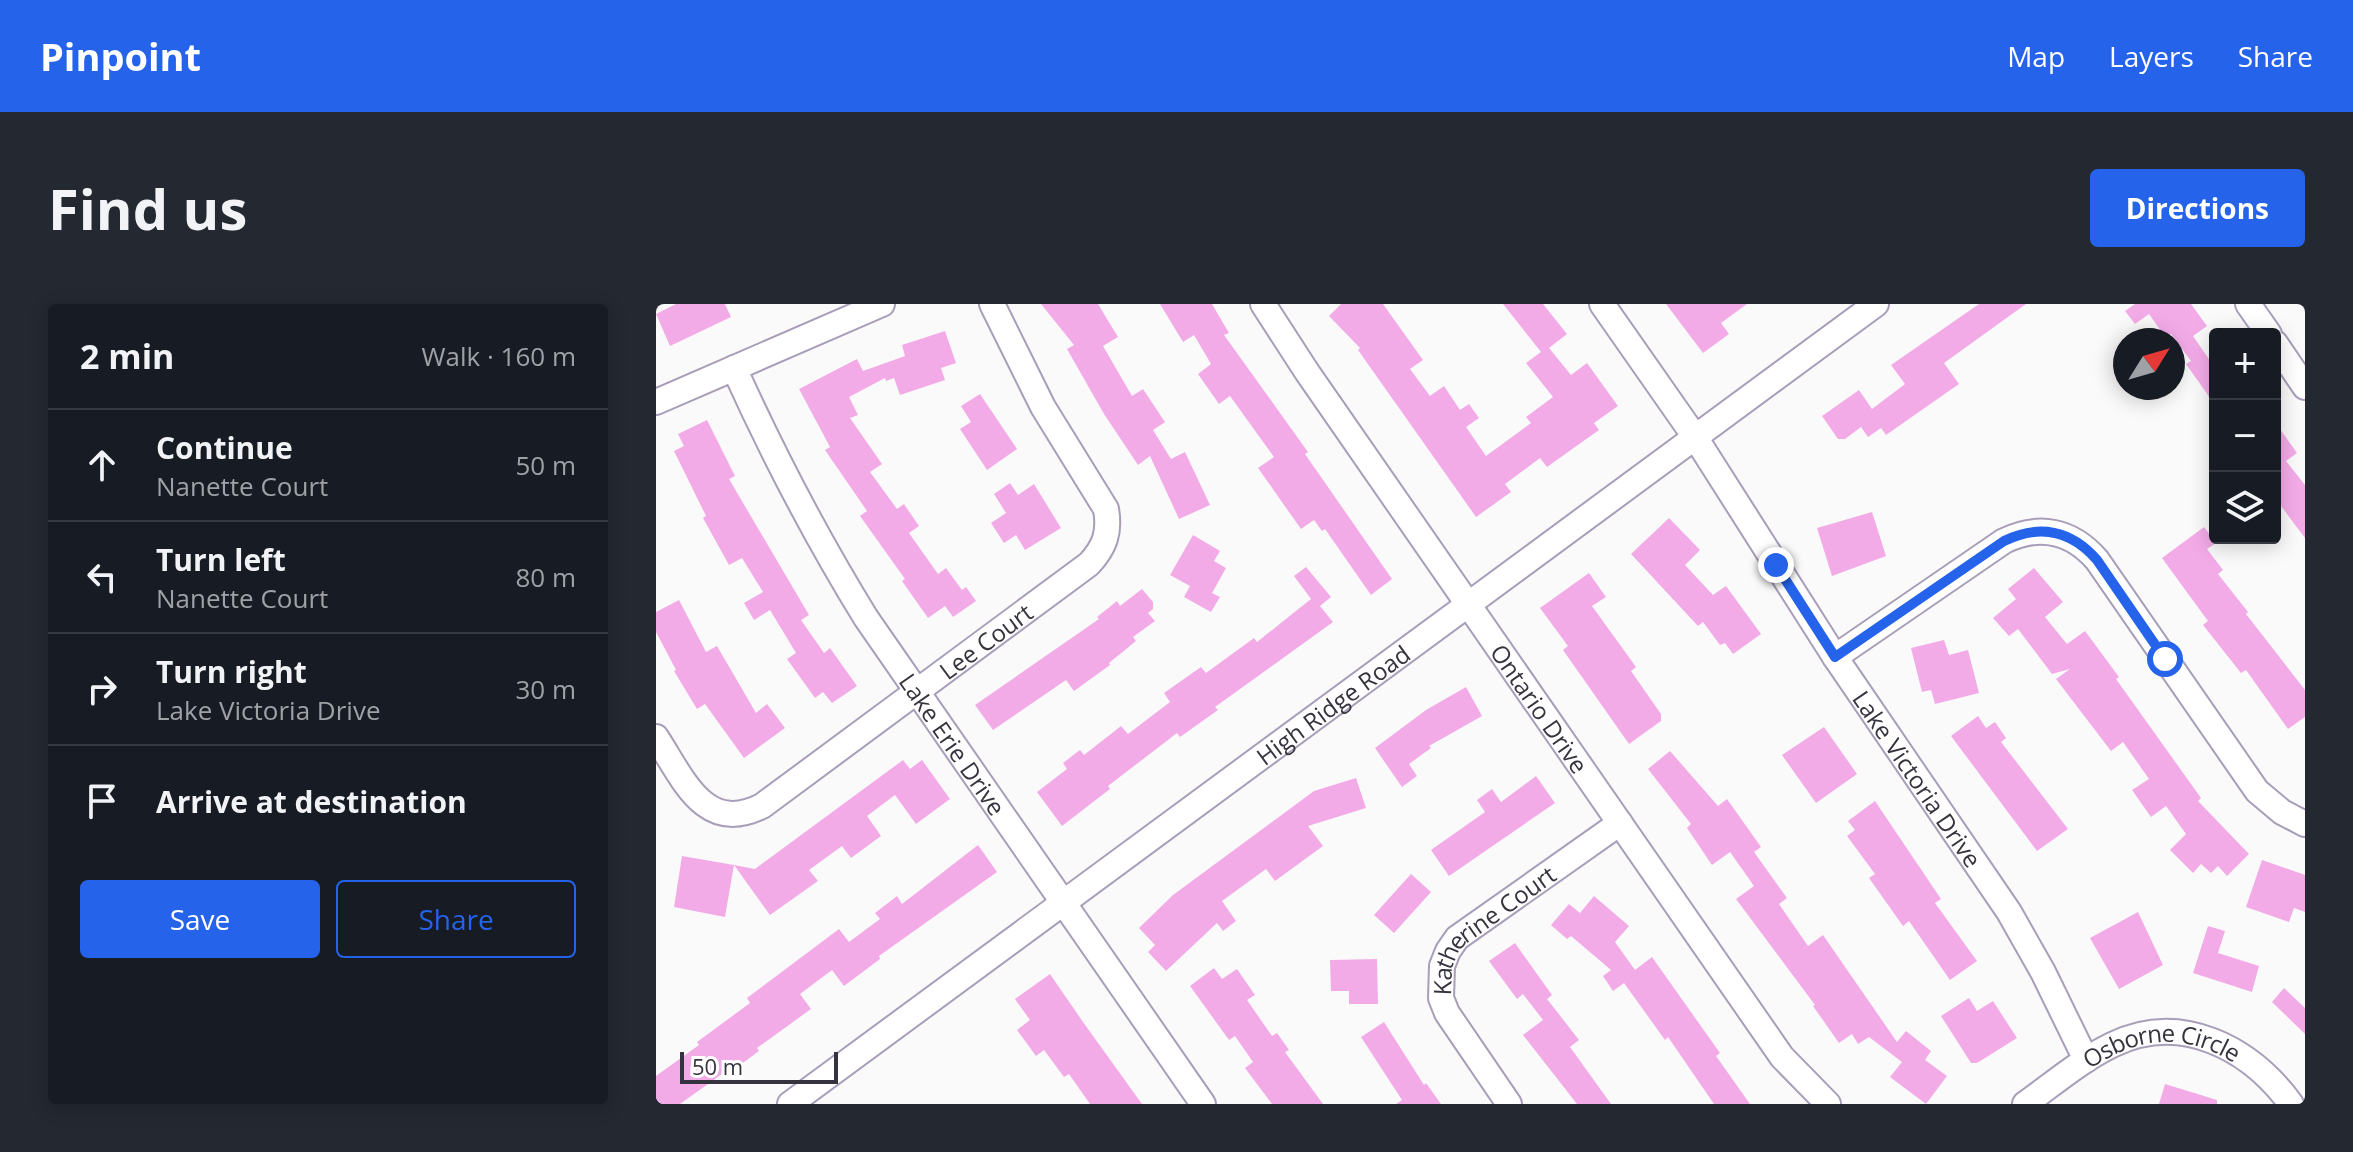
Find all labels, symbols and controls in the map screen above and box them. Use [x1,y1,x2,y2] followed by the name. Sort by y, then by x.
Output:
[40,30,201,82] text: Pinpoint
[2007,37,2065,75] text: Map
[2109,37,2194,75] text: Layers
[2238,37,2313,75] text: Share
[2090,169,2305,247] button: Directions
[48,170,247,246] text: Find us
[2113,328,2185,400] north arrow
[2209,328,2281,544] map controls
[2209,328,2281,400] button: +
[80,333,174,379] text: 2 min
[422,338,576,374] text: Walk · 160 m
[2209,400,2281,472] button: −
[156,427,293,468] text: Continue
[80,443,124,487] icon: ahead
[515,447,576,483] text: 50 m
[156,468,328,504] text: Nanette Court
[2209,472,2281,544] button: layers
[156,539,286,580] text: Turn left
[1758,547,1794,583] route end
[80,555,124,599] icon: left
[515,559,576,595] text: 80 m
[156,580,328,616] text: Nanette Court
[932,595,1039,686] street label: Lee Court
[1249,637,1416,772] street label: High Ridge Road
[1484,637,1597,779] street label: Ontario Drive
[2147,641,2183,677] route start
[156,651,307,692] text: Turn right
[892,666,1014,821] street label: Lake Erie Drive
[80,667,124,711] icon: right
[515,671,576,707] text: 30 m
[1846,683,1990,873] street label: Lake Victoria Drive
[156,692,381,728] text: Lake Victoria Drive
[80,779,124,823] icon: arrive
[156,781,467,822] text: Arrive at destination
[1425,857,1562,996] street label: Katherine Court
[80,880,320,958] button: Save
[336,880,576,958] button: Share
[2076,1015,2247,1075] street label: Osborne Circle
[680,1048,838,1084] scale bar
[692,1051,743,1081] text: 50 m

